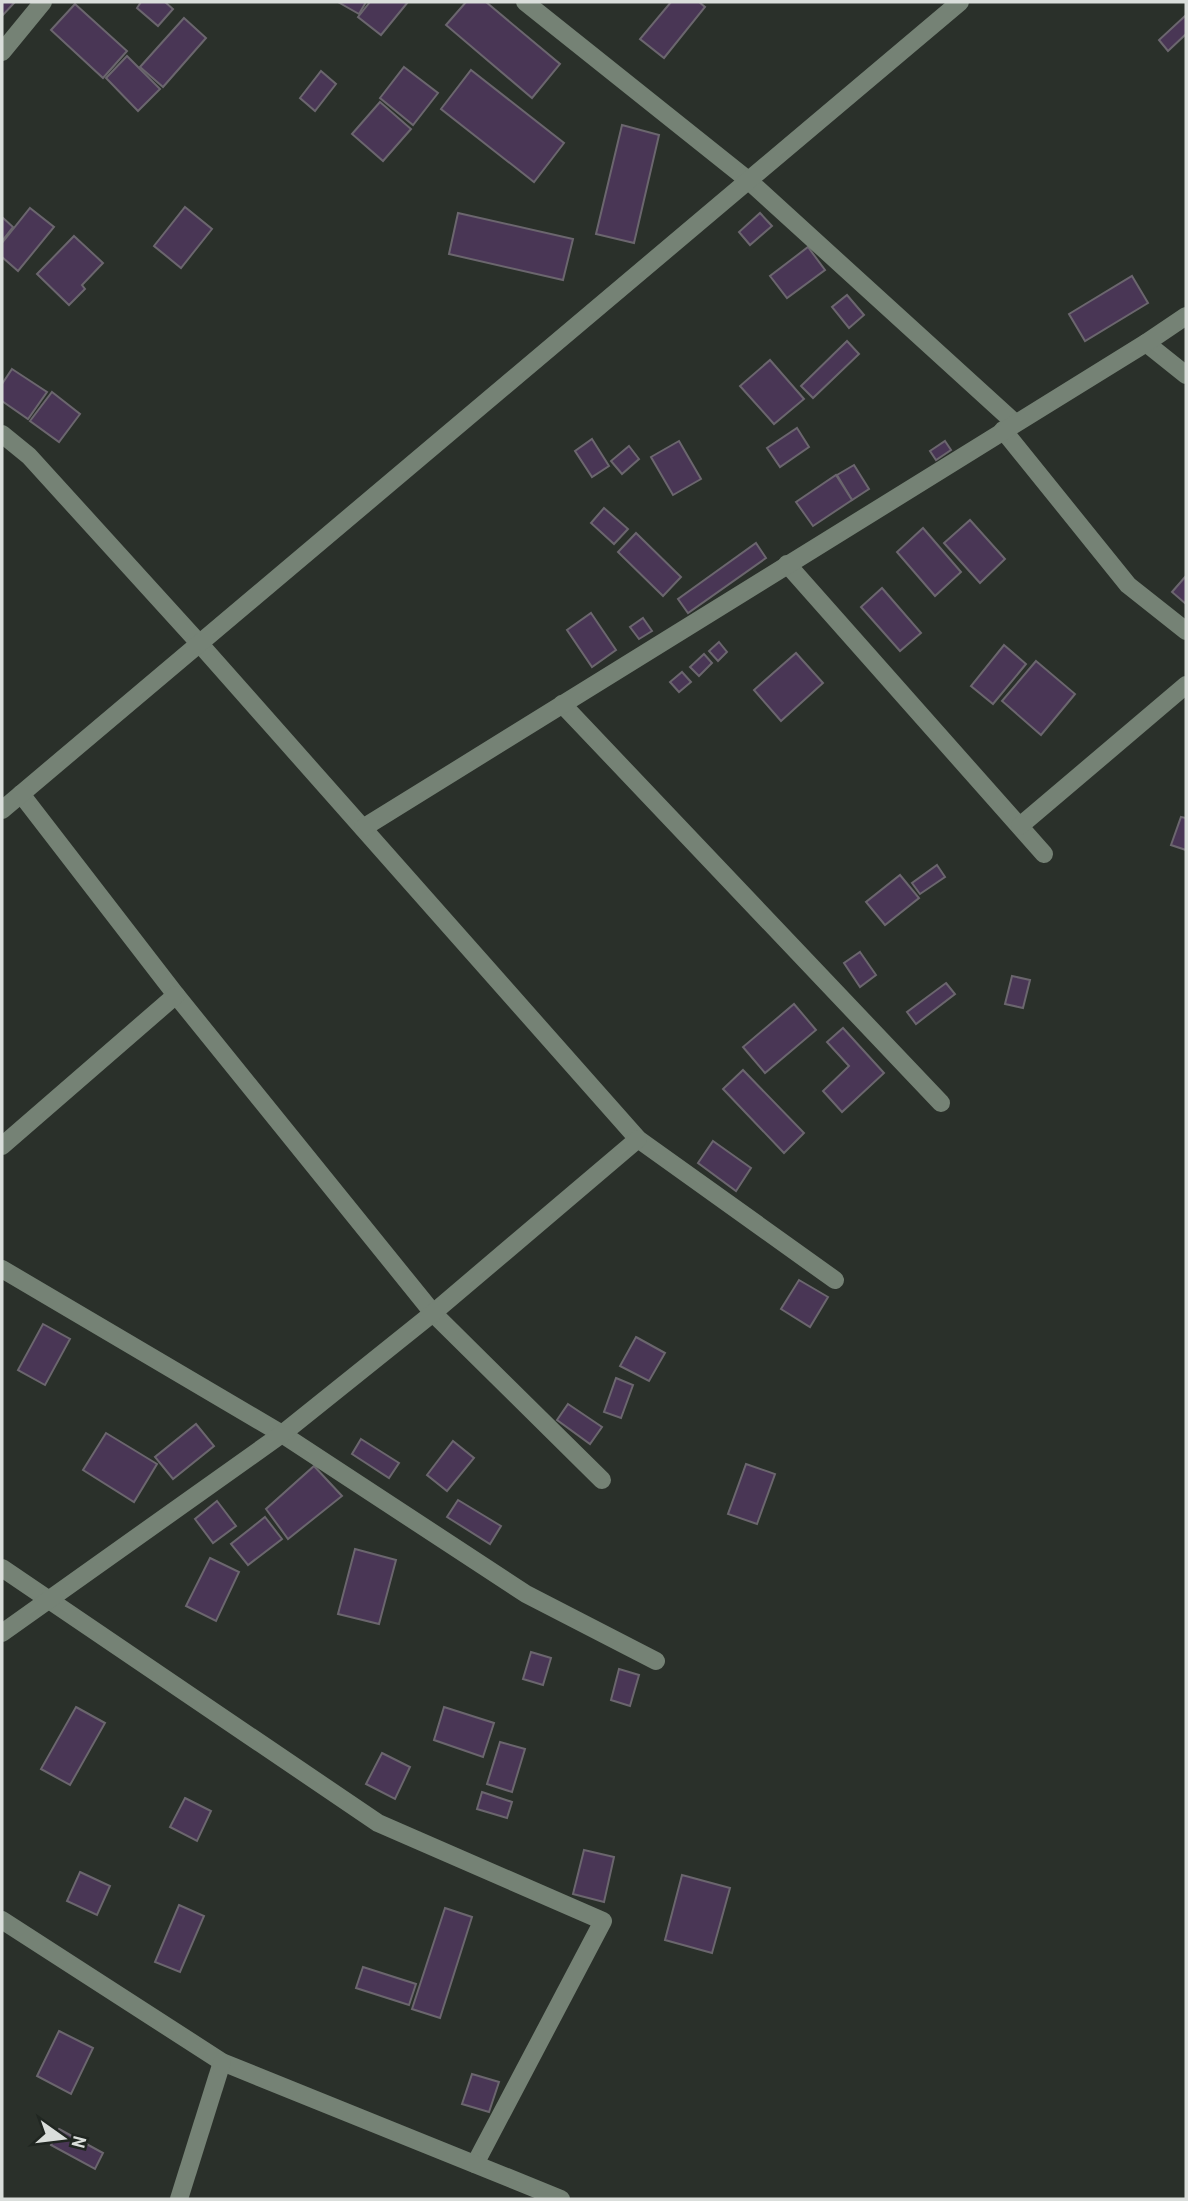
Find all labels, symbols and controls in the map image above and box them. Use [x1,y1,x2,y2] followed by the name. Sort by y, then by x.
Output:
[28,2103,98,2173] north arrow
[66,2134,93,2151] text: N

